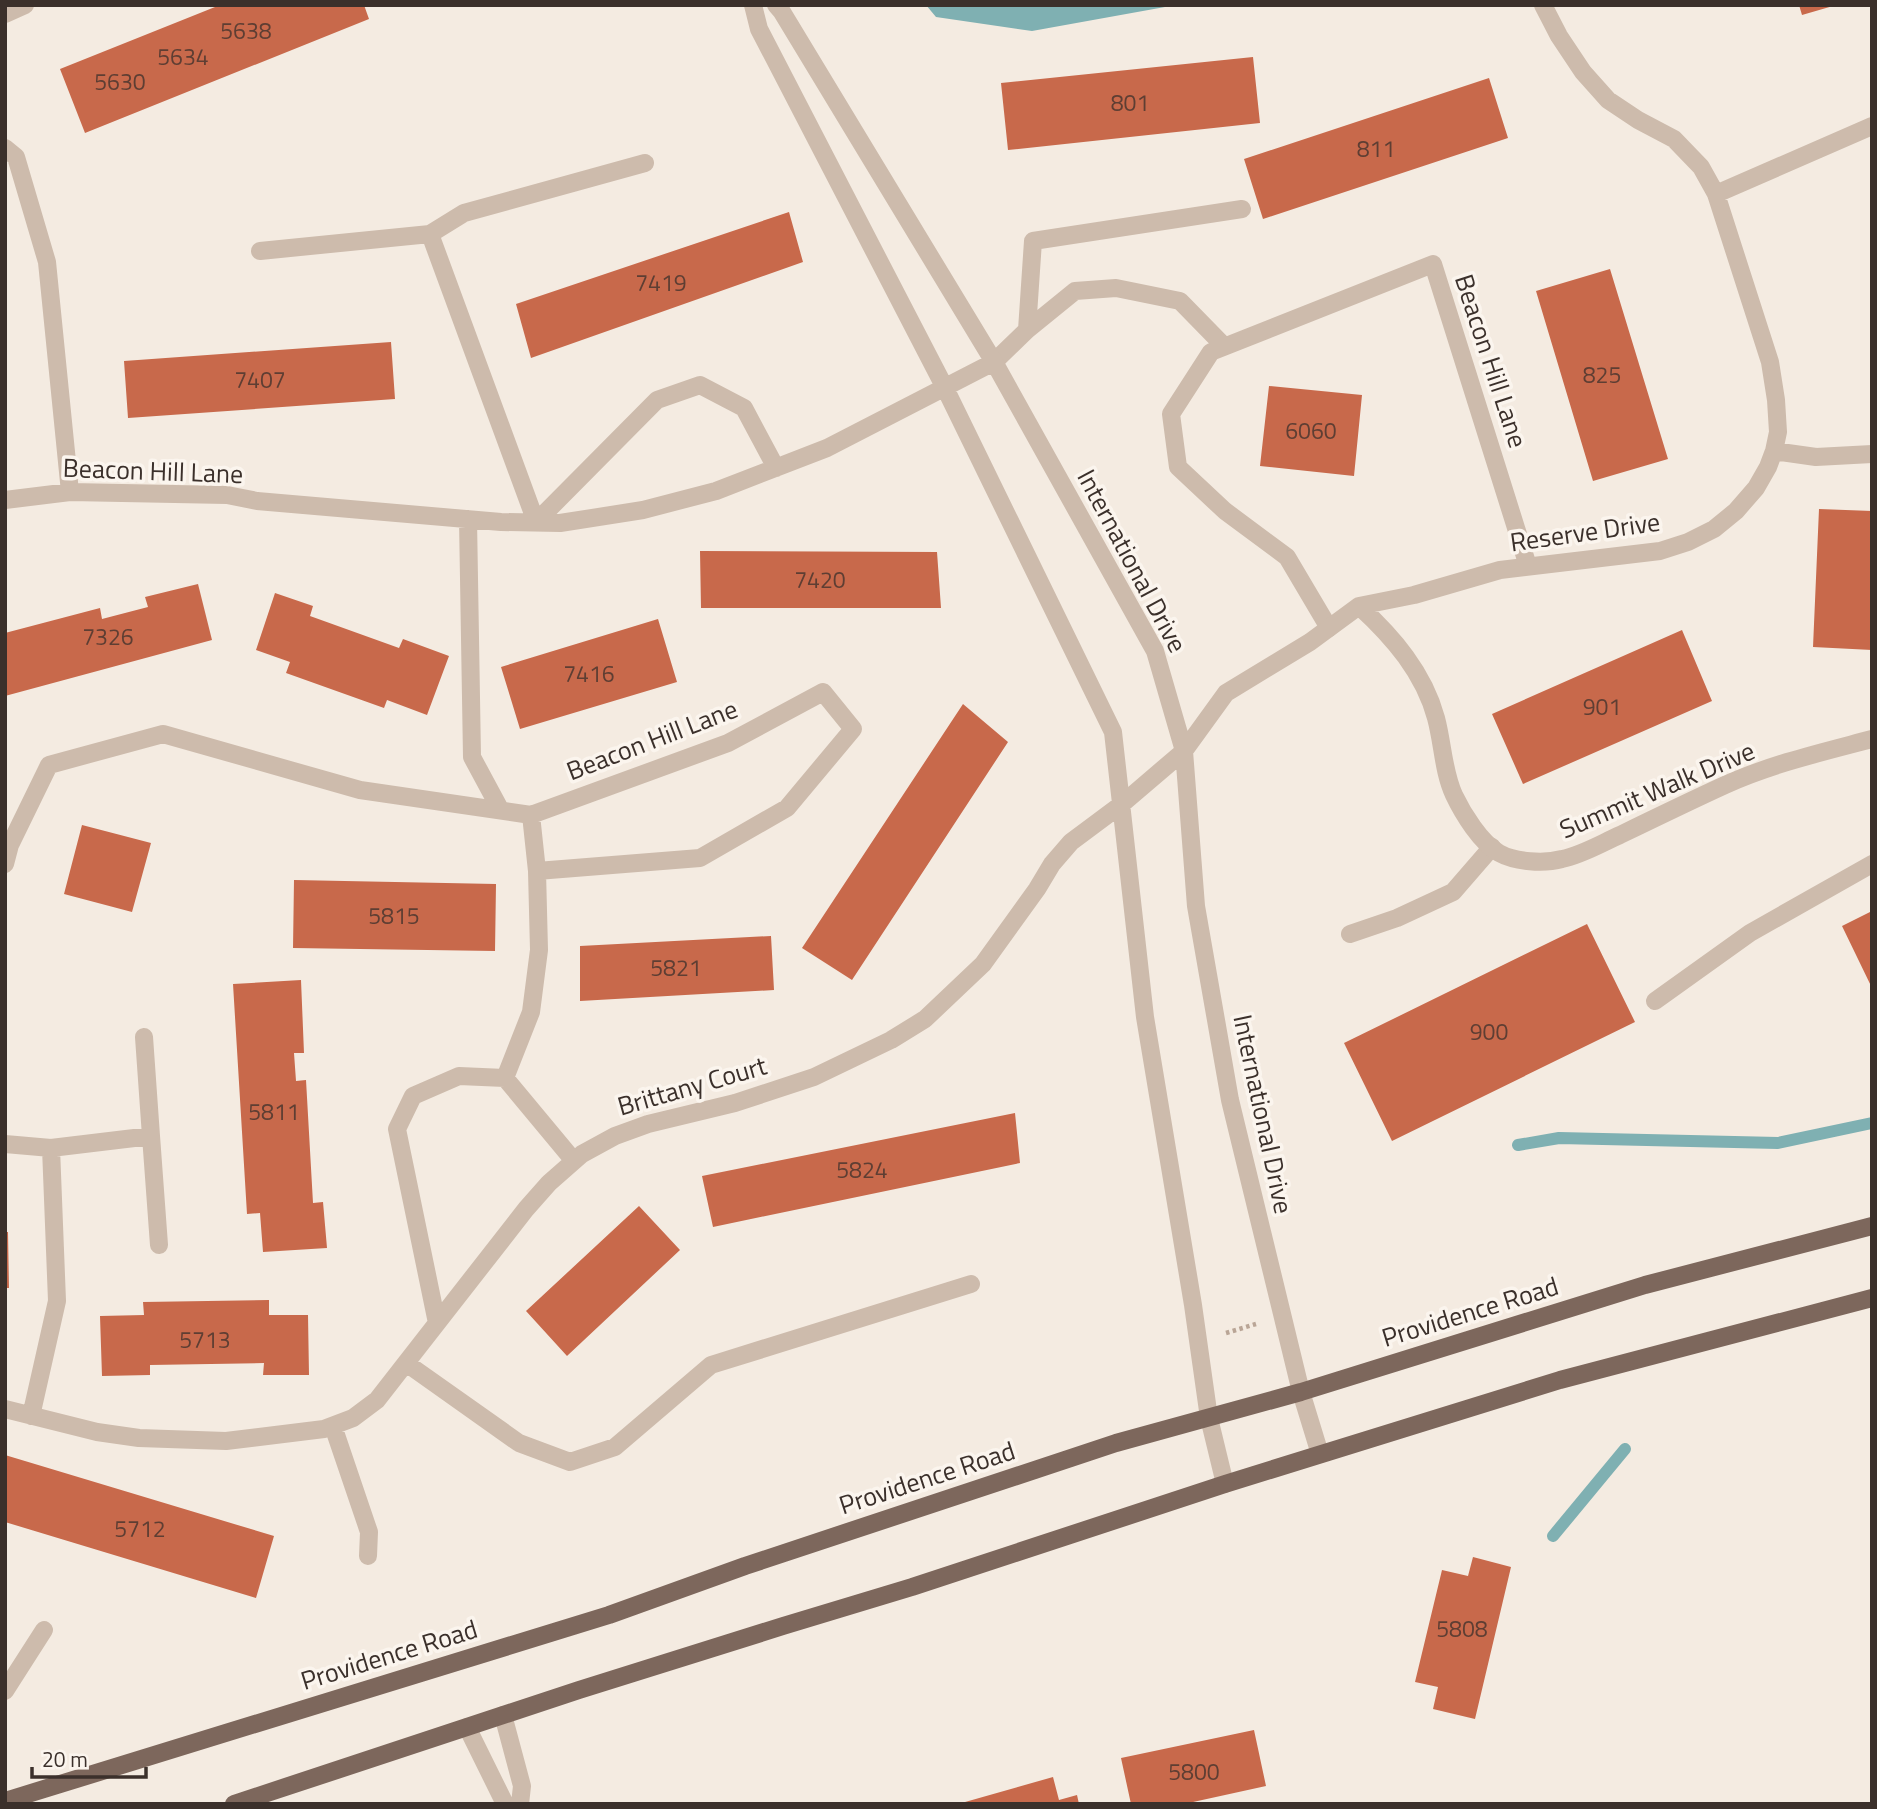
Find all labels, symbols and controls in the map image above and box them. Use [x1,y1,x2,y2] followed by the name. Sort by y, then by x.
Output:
[220,13,272,48] house number: 5638
[157,39,209,74] house number: 5634
[94,64,146,99] house number: 5630
[1111,85,1149,120] house number: 801
[1357,131,1395,166] house number: 811
[635,265,687,300] house number: 7419
[1445,269,1538,453] street label: Beacon Hill Lane
[1583,357,1621,392] house number: 825
[234,362,286,397] house number: 7407
[1285,413,1337,448] house number: 6060
[62,448,244,493] street label: Beacon Hill Lane
[1068,462,1197,659] street label: International Drive
[1507,502,1662,561] street label: Reserve Drive
[794,562,846,597] house number: 7420
[82,619,134,654] house number: 7326
[563,656,615,691] house number: 7416
[561,689,743,790] street label: Beacon Hill Lane
[1583,689,1621,724] house number: 901
[1553,731,1760,848] street label: Summit Walk Drive
[368,898,420,933] house number: 5815
[650,950,702,985] house number: 5821
[1223,1011,1304,1217] street label: International Drive
[1470,1014,1508,1049] house number: 900
[613,1046,771,1125] street label: Brittany Court
[248,1094,300,1129] house number: 5811
[836,1152,888,1187] house number: 5824
[1377,1266,1563,1357] street label: Providence Road
[179,1322,231,1357] house number: 5713
[834,1431,1020,1524] street label: Providence Road
[114,1511,166,1546] house number: 5712
[296,1609,482,1700] street label: Providence Road
[1436,1611,1488,1646] house number: 5808
[32,1736,145,1780] scale bar
[42,1743,88,1775] text: 20 m
[1168,1754,1220,1789] house number: 5800

